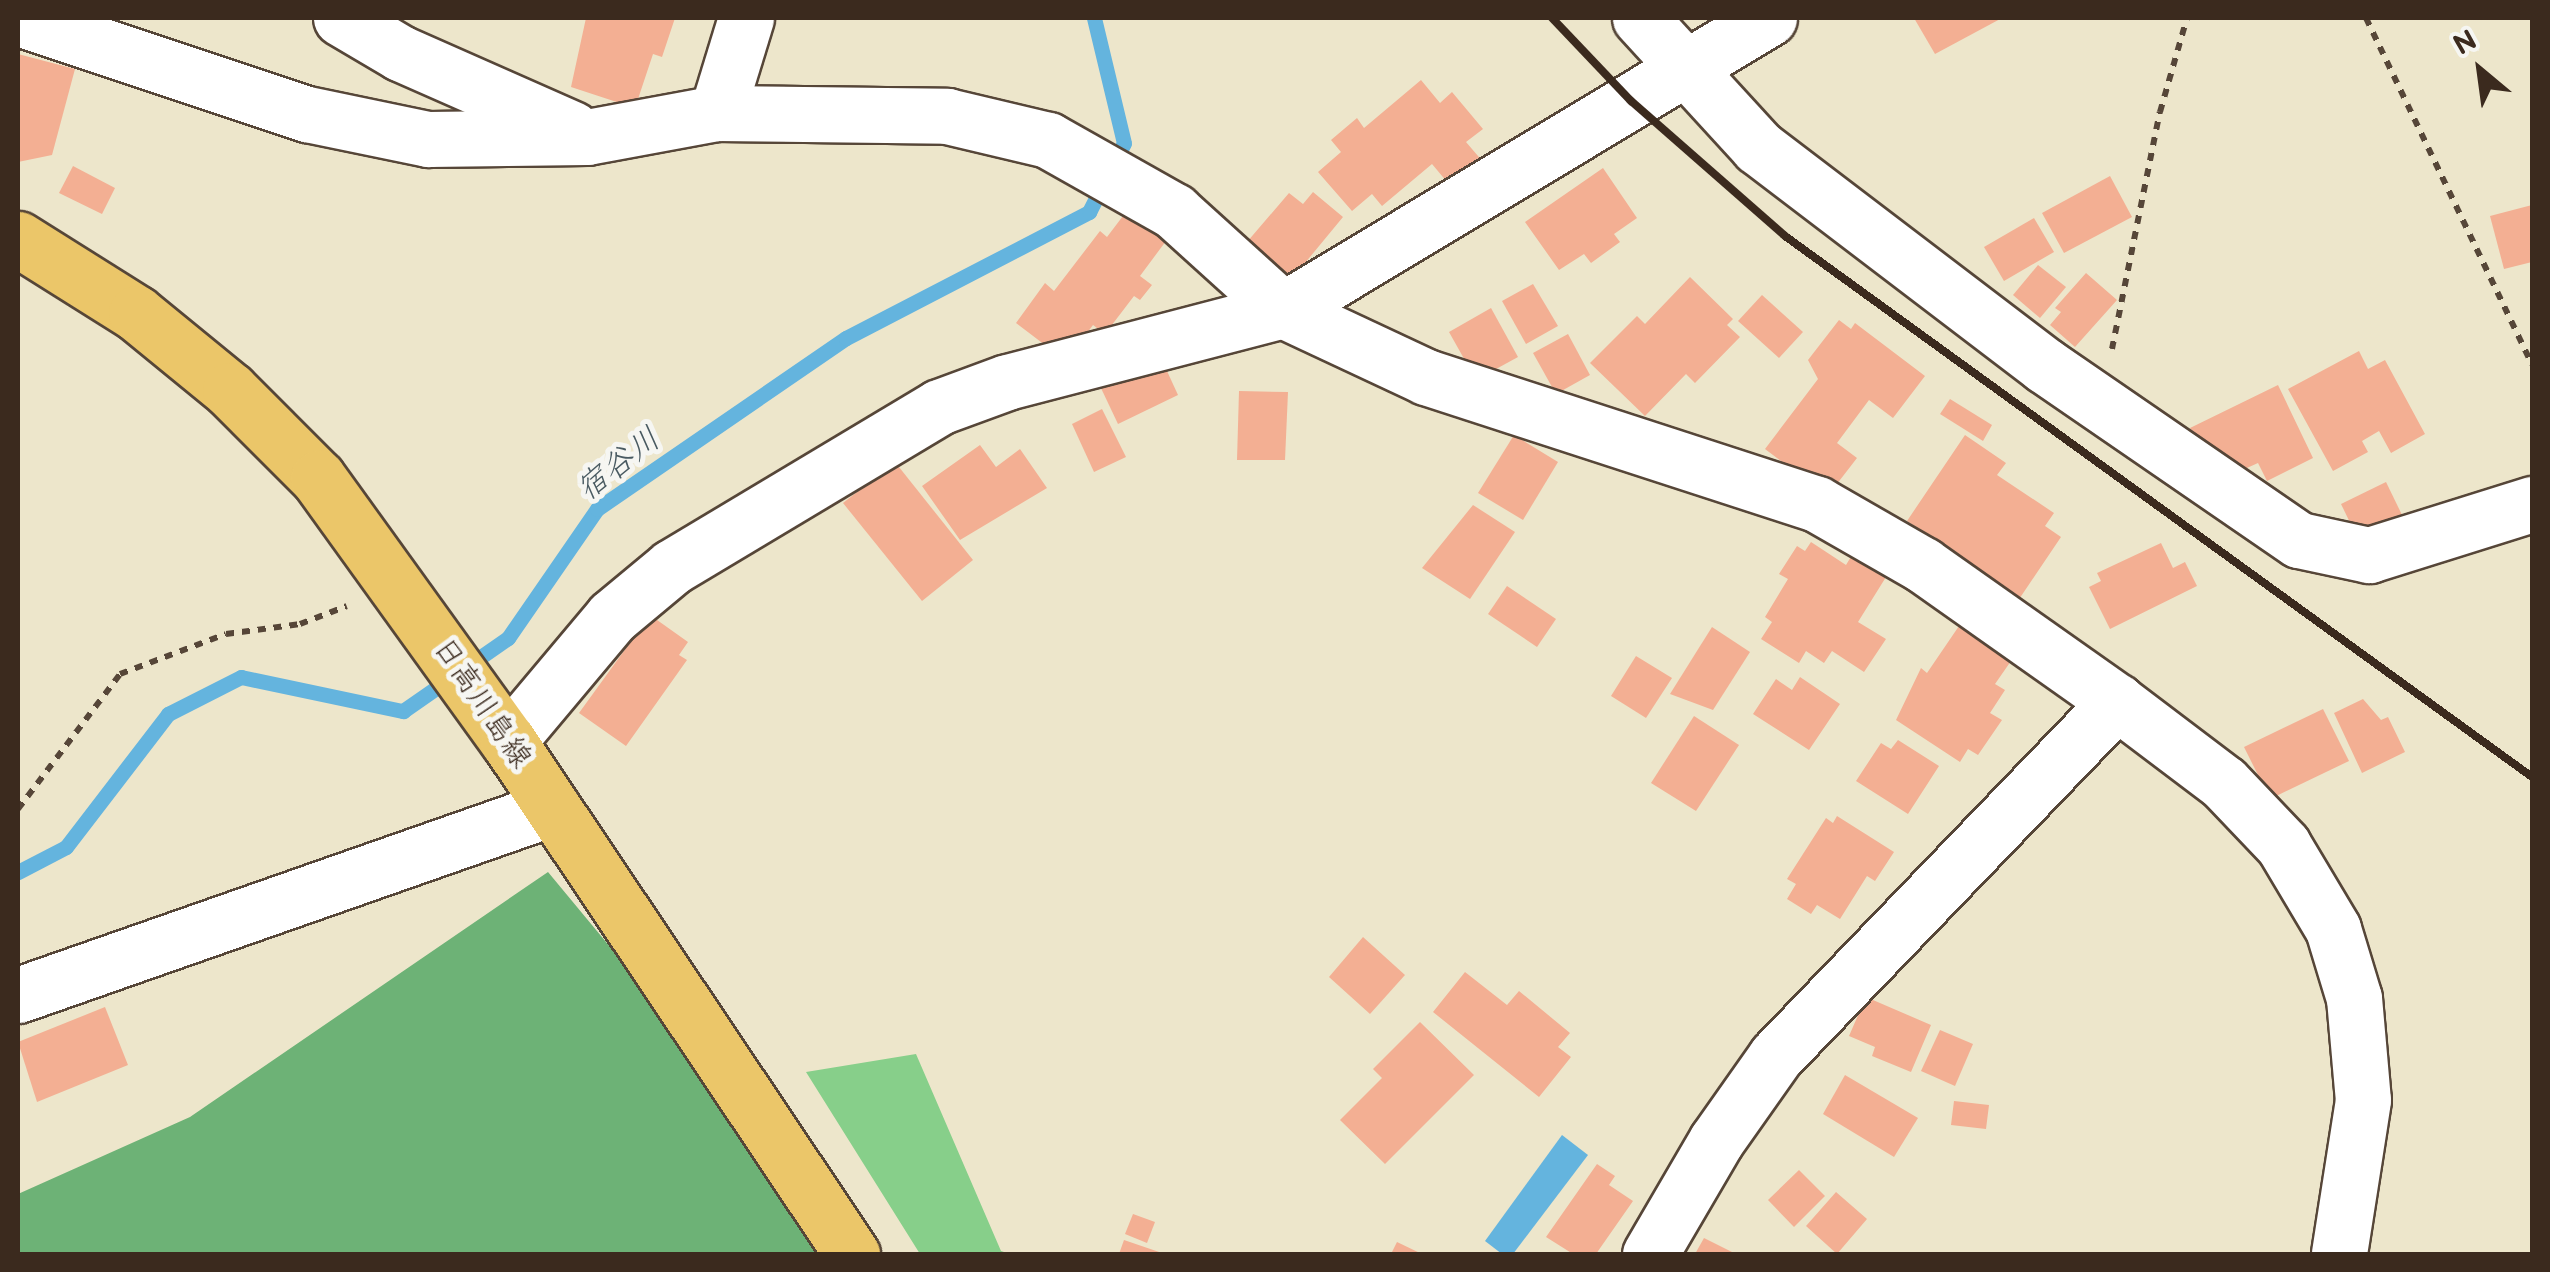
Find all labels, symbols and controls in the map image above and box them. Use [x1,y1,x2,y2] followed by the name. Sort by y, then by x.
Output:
[2430,20,2530,120] north arrow
[2448,24,2482,63] text: N
[569,420,669,510] water label: 宿谷川
[425,631,539,775] street label: 日高川島線

